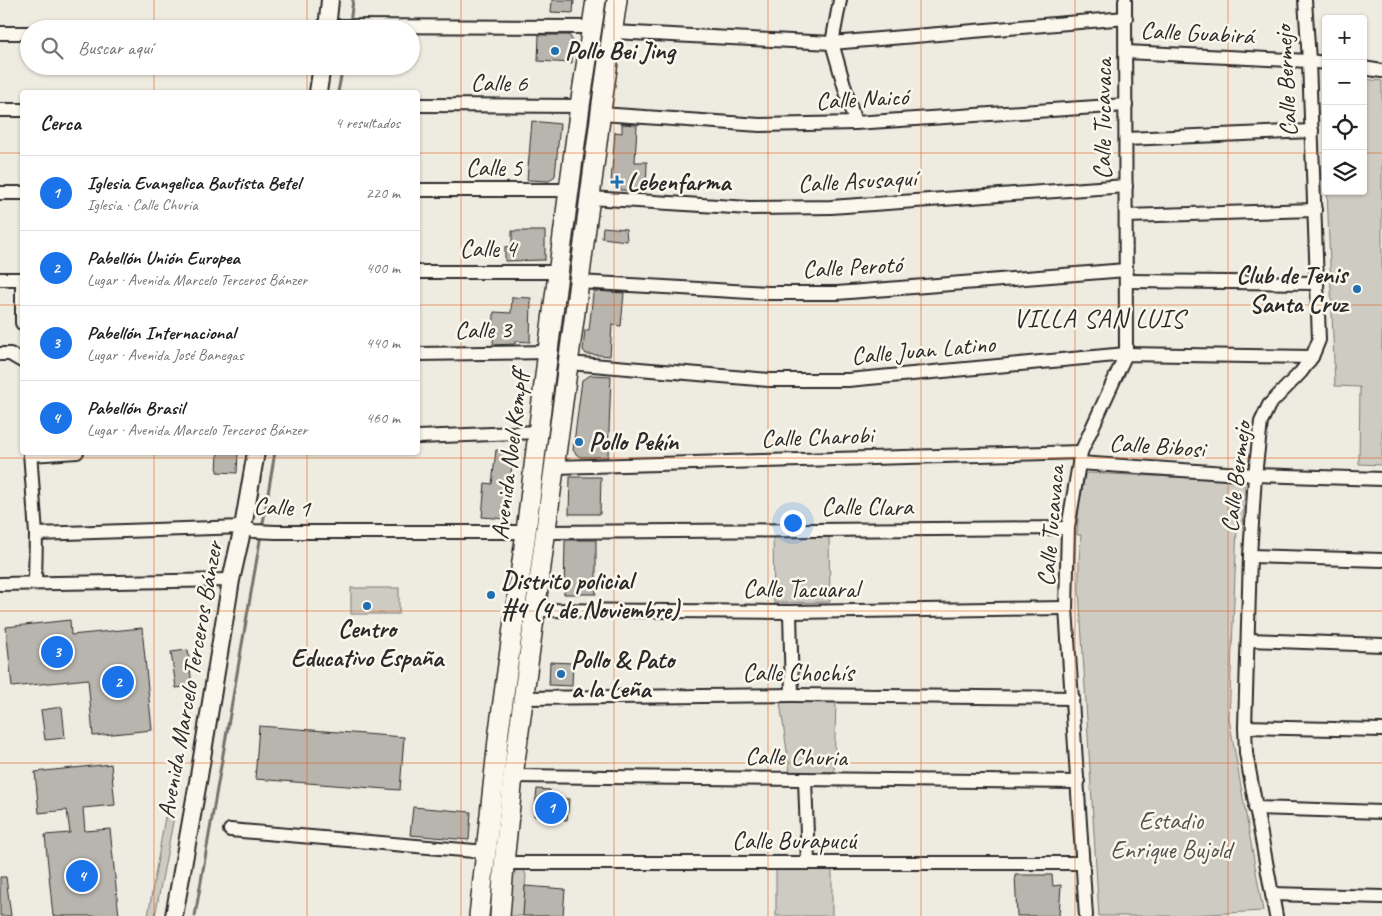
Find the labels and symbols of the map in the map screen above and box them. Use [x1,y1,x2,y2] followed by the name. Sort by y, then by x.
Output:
[1140,14,1257,52] street label: Calle Guabirá
[1267,21,1305,137] street label: Calle Bermejo
[565,35,678,67] place label: Pollo Bei Jing
[549,45,561,57] marker: Pollo Bei Jing
[1087,56,1119,180] street label: Calle Tucavaca
[470,67,528,100] street label: Calle 6
[815,80,912,117] street label: Calle Naicó
[466,152,524,184] street label: Calle 5
[797,162,922,200] street label: Calle Asusaquí
[627,166,732,198] place label: Lebenfarma
[611,176,623,188] marker: Lebenfarma
[460,233,519,265] street label: Calle 4
[801,248,906,286] street label: Calle Perotó
[1236,259,1350,320] place label: Club de Tenis Santa Cruz
[1351,283,1363,295] marker: Club de Tenis Santa Cruz
[1013,302,1189,335] district label: VILLA SAN LUIS
[454,313,513,346] street label: Calle 3
[850,328,997,372] street label: Calle Juan Latino
[484,363,537,541] street label: Avenida Noel Kempff
[1213,417,1259,534] street label: Calle Bermejo
[760,419,877,455] street label: Calle Charobi
[589,426,680,458] place label: Pollo Pekín
[1108,427,1209,466] street label: Calle Bibosi
[573,436,585,448] marker: Pollo Pekín
[1030,462,1072,588] street label: Calle Tucavaca
[253,490,313,525] street label: Calle 1
[821,491,915,523] street label: Calle Clara
[780,510,806,536] your location
[150,537,230,821] street label: Avenida Marcelo Terceros Bánzer
[501,565,681,626] place label: Distrito policial #4 (4 de Noviembre)
[743,573,864,605] street label: Calle Tacuaral
[485,589,497,601] marker: Distrito policial #4 (4 de Noviembre)
[361,600,373,612] marker: Centro Educativo España
[291,613,445,674] place label: Centro Educativo España
[41,633,73,671] pin: 3
[571,644,677,705] place label: Pollo & Pato a la Leña
[742,657,856,689] street label: Calle Chochís
[102,663,134,701] pin: 2
[555,668,567,680] marker: Pollo & Pato a la Leña
[745,740,849,774] street label: Calle Churia
[535,789,567,827] pin: 1
[1110,805,1235,866] park label: Estadio Enrique Bujold
[732,825,858,857] street label: Calle Burapucú
[66,857,98,895] pin: 4

